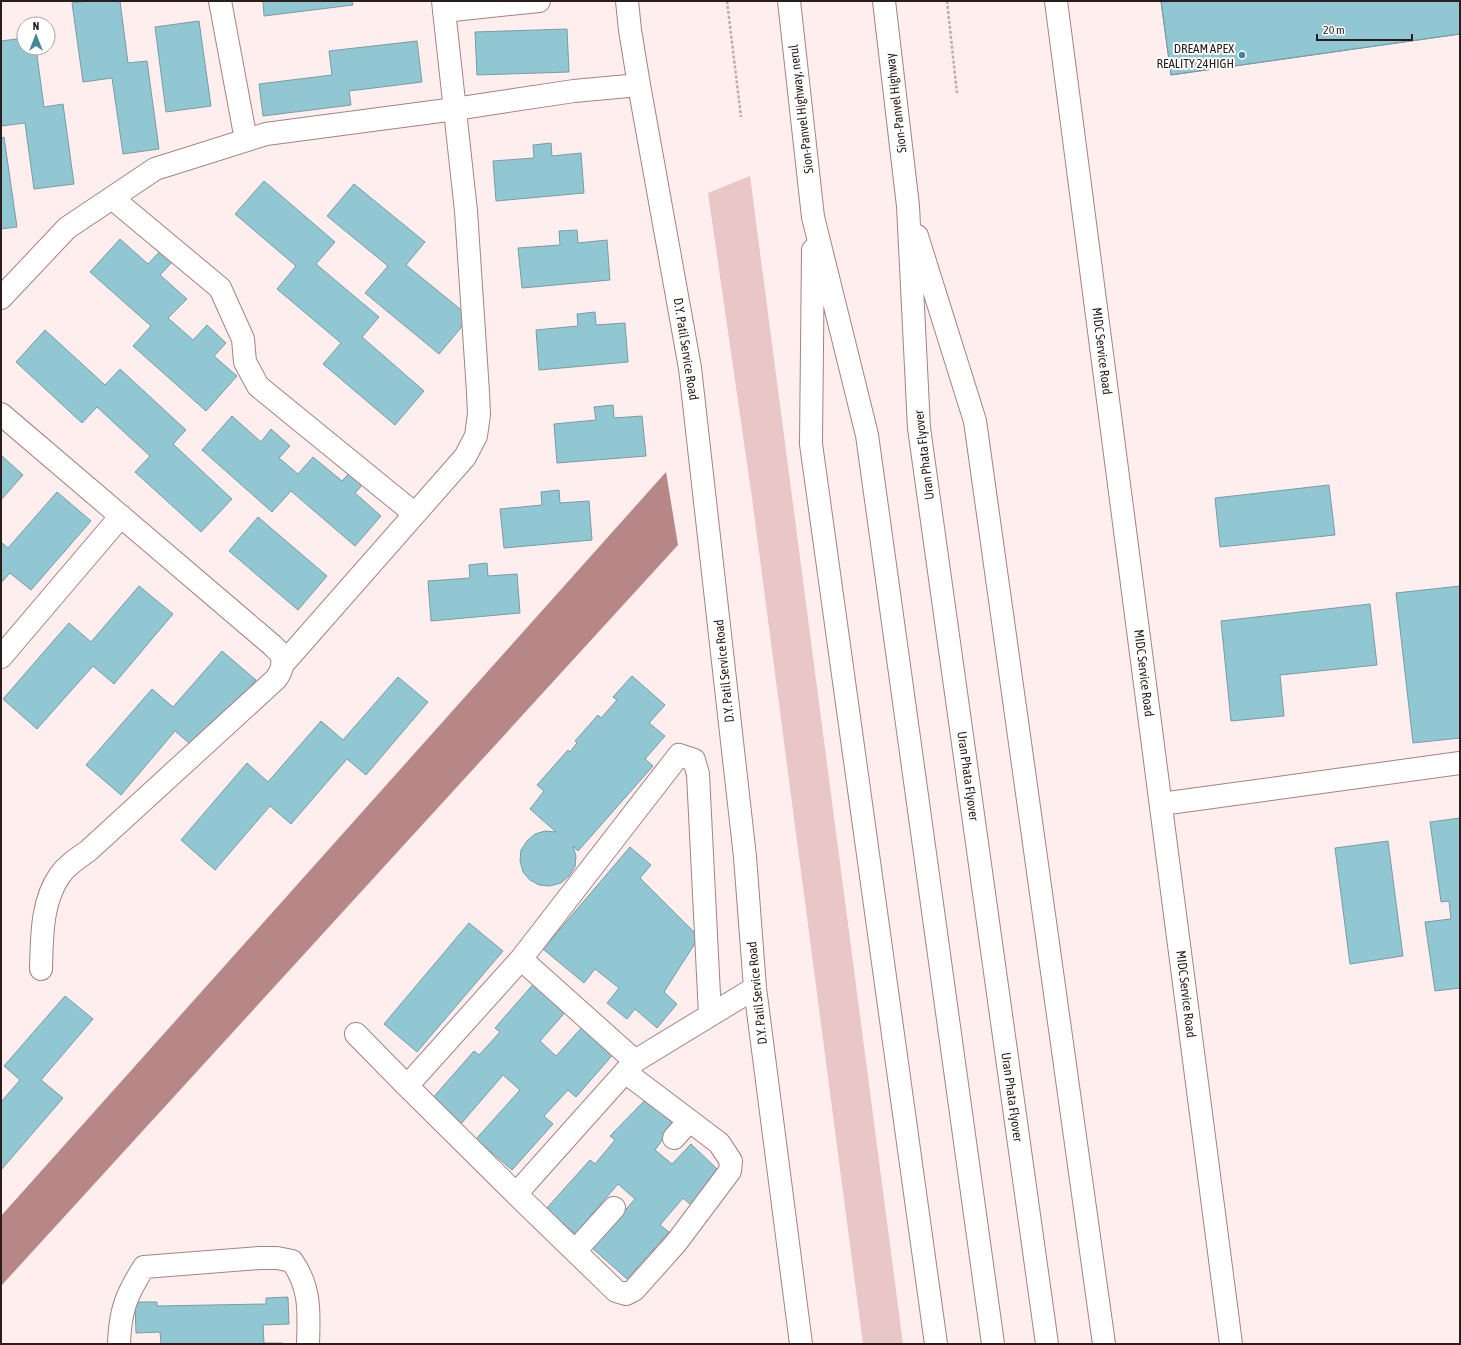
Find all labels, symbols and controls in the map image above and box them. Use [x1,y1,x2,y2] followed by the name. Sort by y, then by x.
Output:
[16,16,56,56] north arrow
[1317,16,1412,42] scale bar
[33,20,39,32] text: N
[1323,23,1345,37] text: 20 m
[1156,41,1234,71] place label: DREAM APEX REALITY 24HIGH
[786,43,816,174] street label: Sion-Panvel Highway, nerul
[1237,50,1247,60] marker: DREAM APEX REALITY 24HIGH
[882,52,910,154] street label: Sion-Panvel Highway
[670,297,702,401] street label: D.Y. Patil Service Road
[1089,307,1115,395] street label: MIDC Service Road
[911,409,937,501] street label: Uran Phata Flyover
[711,619,737,723] street label: D.Y. Patil Service Road
[1131,629,1157,717] street label: MIDC Service Road
[954,730,982,822] street label: Uran Phata Flyover
[744,941,770,1045] street label: D.Y. Patil Service Road
[1173,950,1199,1038] street label: MIDC Service Road
[998,1051,1026,1143] street label: Uran Phata Flyover

